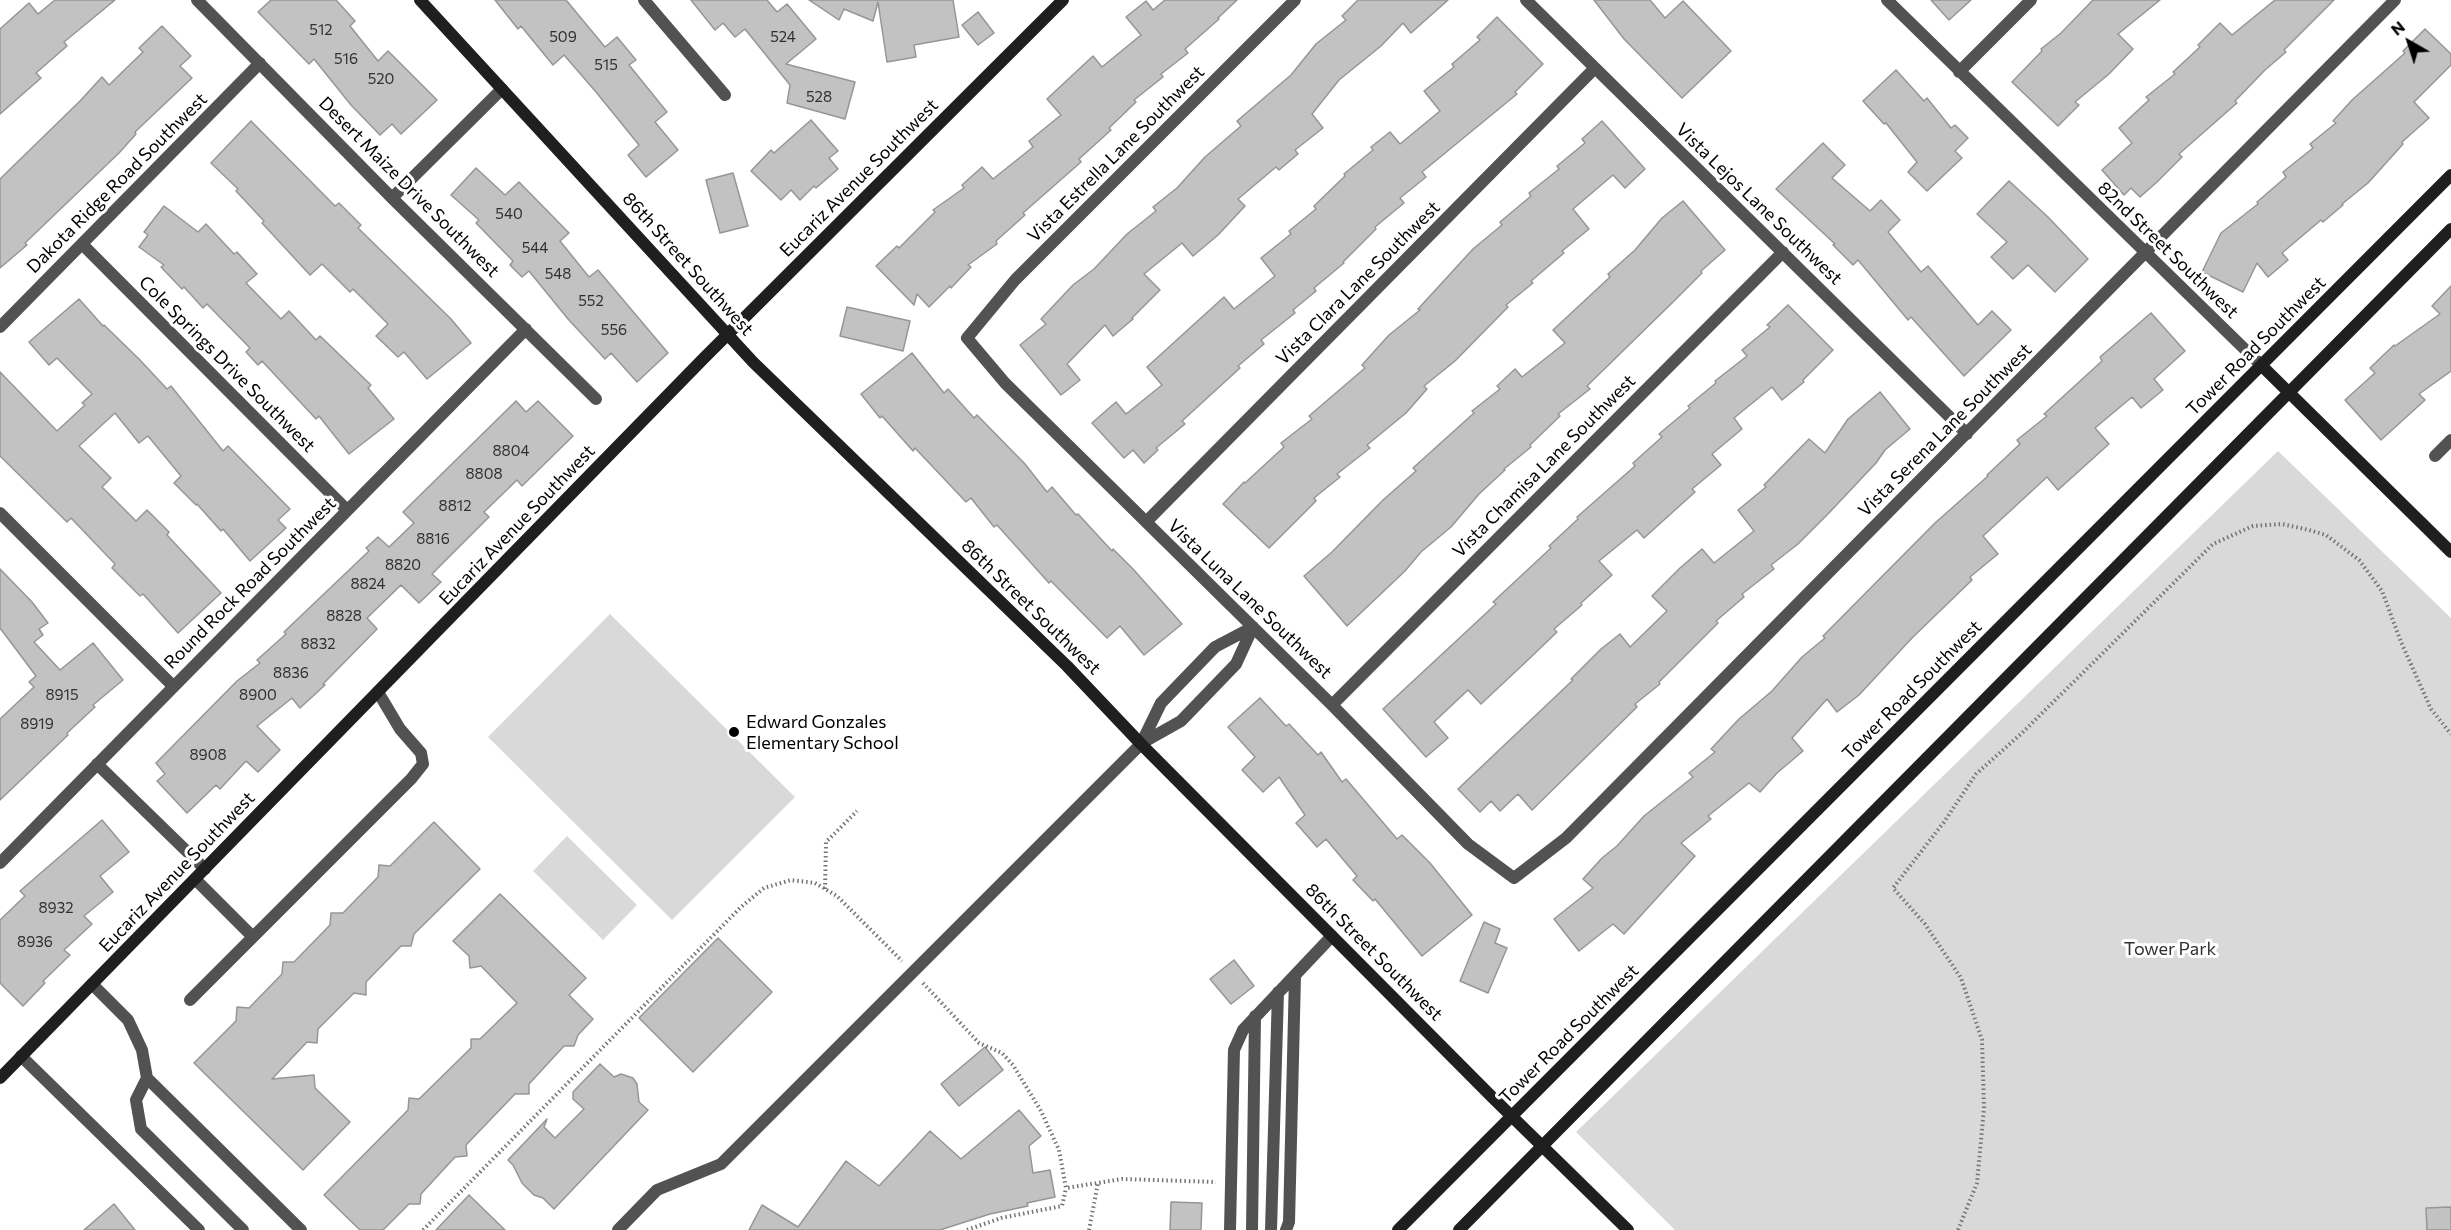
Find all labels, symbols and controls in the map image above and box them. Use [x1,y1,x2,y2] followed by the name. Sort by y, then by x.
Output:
[2379,12,2439,72] north arrow
[2387,16,2408,39] text: N
[309,21,333,39] house number: 512
[549,28,577,46] house number: 509
[770,28,796,46] house number: 524
[334,50,358,68] house number: 516
[594,56,618,74] house number: 515
[1023,61,1209,247] street label: Vista Estrella Lane Southwest
[368,70,394,88] house number: 520
[22,88,212,278] street label: Dakota Ridge Road Southwest
[806,88,832,106] house number: 528
[314,92,504,282] street label: Desert Maize Drive Southwest
[775,94,943,262] street label: Eucariz Avenue Southwest
[1671,119,1847,289] street label: Vista Lejos Lane Southwest
[2093,177,2243,323] street label: 82nd Street Southwest
[618,188,758,340] street label: 86th Street Southwest
[1272,197,1444,369] street label: Vista Clara Lane Southwest
[495,205,523,223] house number: 540
[522,239,548,257] house number: 544
[545,265,571,283] house number: 548
[134,271,320,457] street label: Cole Springs Drive Southwest
[2182,272,2330,420] street label: Tower Road Southwest
[578,292,604,310] house number: 552
[601,321,627,339] house number: 556
[1854,339,2036,521] street label: Vista Serena Lane Southwest
[1448,370,1640,562] street label: Vista Chamisa Lane Southwest
[435,440,599,610] street label: Eucariz Avenue Southwest
[493,442,529,460] house number: 8804
[465,465,503,483] house number: 8808
[160,493,340,673] street label: Round Rock Road Southwest
[439,497,471,515] house number: 8812
[1163,515,1337,683] street label: Vista Luna Lane Southwest
[416,530,450,548] house number: 8816
[957,535,1105,679] street label: 86th Street Southwest
[385,556,421,574] house number: 8820
[350,575,386,593] house number: 8824
[326,607,362,625] house number: 8828
[1838,616,1986,764] street label: Tower Road Southwest
[300,635,336,653] house number: 8832
[273,664,309,682] house number: 8836
[45,686,79,704] house number: 8915
[239,686,277,704] house number: 8900
[746,711,899,754] place label: Edward Gonzales Elementary School
[20,715,54,733] house number: 8919
[727,725,741,739] marker: Edward Gonzales Elementary School
[189,746,227,764] house number: 8908
[95,787,259,957] street label: Eucariz Avenue Southwest
[1301,879,1447,1025] street label: 86th Street Southwest
[38,899,74,917] house number: 8932
[17,933,53,951] house number: 8936
[2124,938,2216,960] park label: Tower Park
[1495,960,1643,1108] street label: Tower Road Southwest

